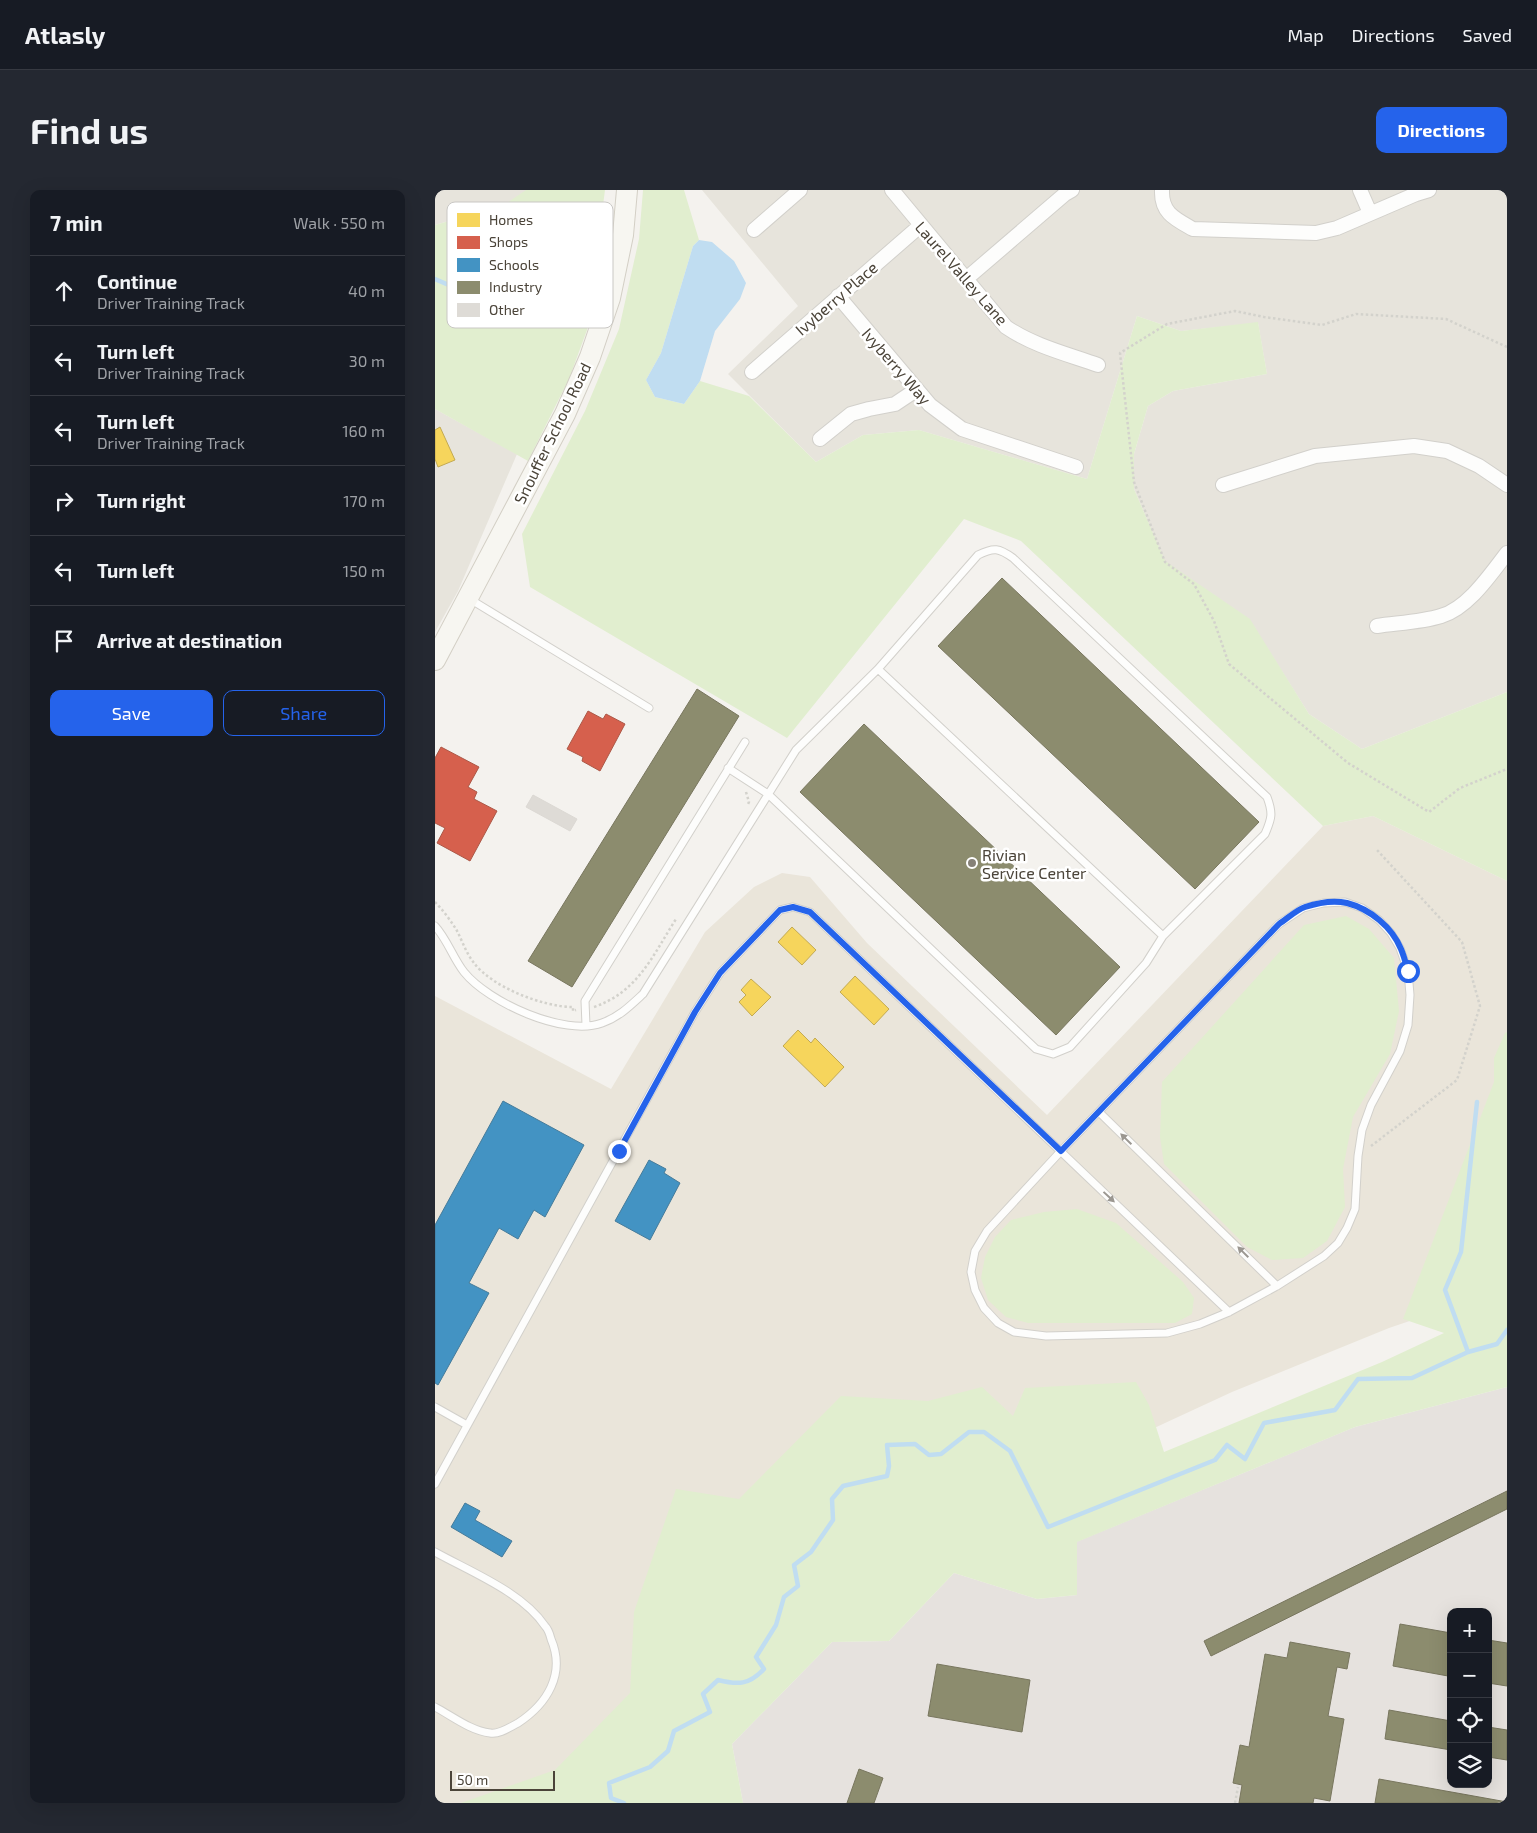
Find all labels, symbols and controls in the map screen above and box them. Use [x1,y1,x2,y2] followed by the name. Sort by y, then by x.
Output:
[25,20,105,49] text: Atlasly
[1287,24,1324,46] text: Map
[1352,24,1435,46] text: Directions
[1463,24,1512,46] text: Saved
[1376,107,1507,153] button: Directions
[30,109,148,151] text: Find us
[447,202,613,328] legend
[50,210,103,235] text: 7 min
[489,211,533,228] text: Homes
[293,213,385,232] text: Walk · 550 m
[912,217,1012,329] street label: Laurel Valley Lane
[489,233,528,250] text: Shops
[489,256,539,273] text: Schools
[791,257,881,339] street label: Ivyberry Place
[97,270,177,293] text: Continue
[50,277,78,305] icon: ahead
[489,278,543,295] text: Industry
[348,281,385,300] text: 40 m
[97,293,245,312] text: Driver Training Track
[489,301,525,318] text: Other
[859,324,936,409] street label: Ivyberry Way
[97,340,174,363] text: Turn left
[50,347,78,375] icon: left
[349,351,385,370] text: 30 m
[509,359,595,507] street label: Snouffer School Road
[97,363,245,382] text: Driver Training Track
[97,410,174,433] text: Turn left
[50,417,78,445] icon: left
[342,421,385,440] text: 160 m
[97,433,245,452] text: Driver Training Track
[50,487,78,515] icon: right
[97,489,185,512] text: Turn right
[343,491,385,510] text: 170 m
[50,557,78,585] icon: left
[97,559,174,582] text: Turn left
[343,561,385,580] text: 150 m
[50,627,78,655] icon: arrive
[97,629,282,652] text: Arrive at destination
[50,690,213,736] button: Save
[223,690,385,736] button: Share
[982,845,1087,882] place label: Rivian Service Center
[966,857,978,869] marker: Rivian Service Center
[1397,960,1420,983] route start
[1121,1133,1133,1145] one-way arrow
[608,1140,631,1163] route end
[1102,1191,1114,1203] one-way arrow
[1237,1246,1249,1258] one-way arrow
[1447,1608,1492,1788] map controls
[1447,1608,1492,1653] button: +
[1447,1653,1492,1698] button: −
[1447,1698,1492,1743] button: locate
[1447,1743,1492,1788] button: layers
[450,1768,555,1791] scale bar
[457,1771,488,1788] text: 50 m

